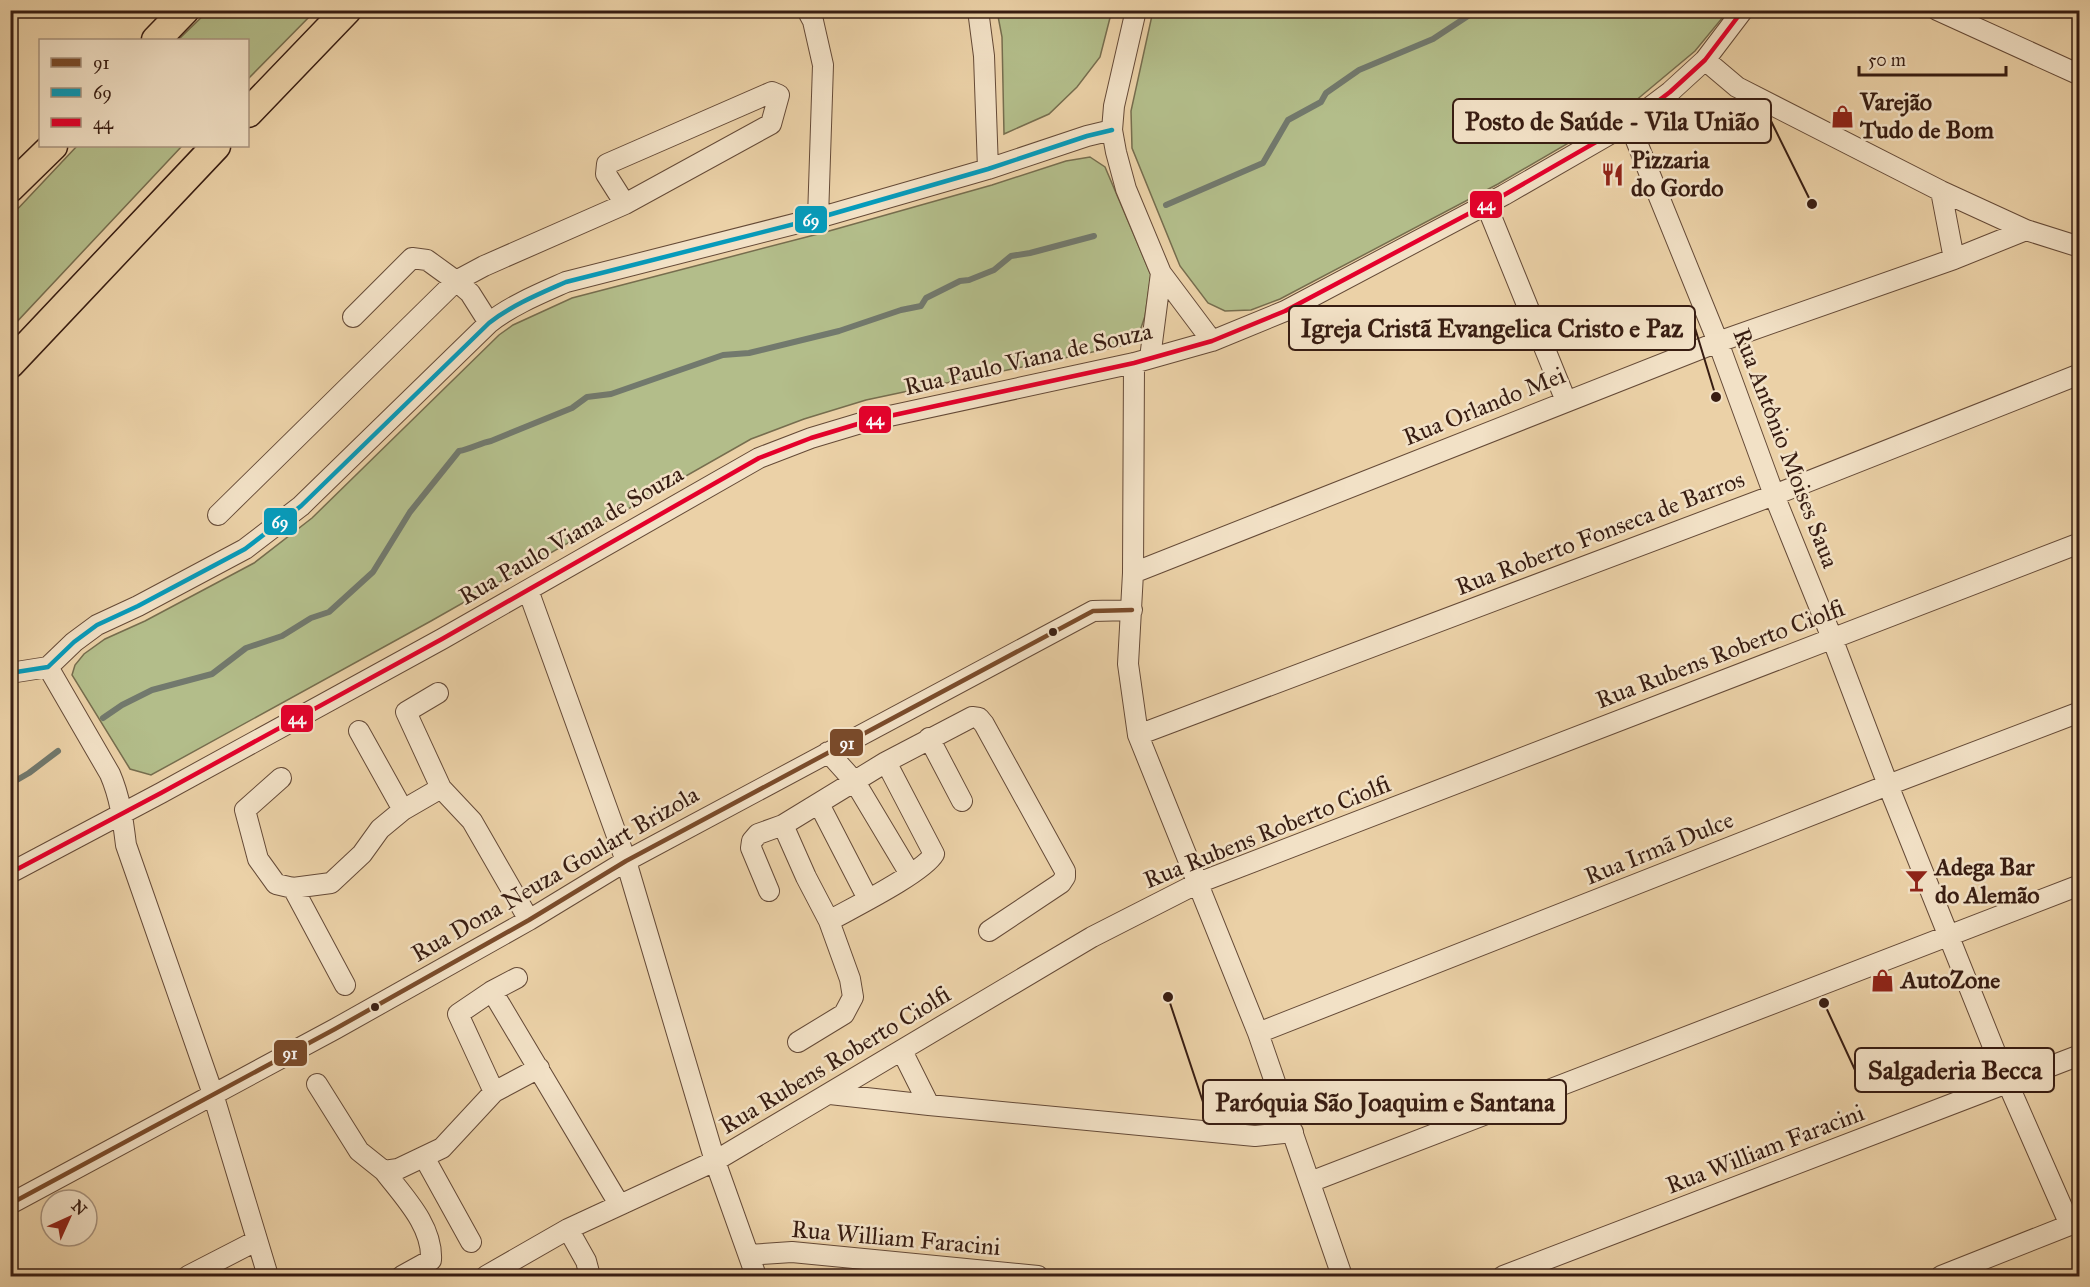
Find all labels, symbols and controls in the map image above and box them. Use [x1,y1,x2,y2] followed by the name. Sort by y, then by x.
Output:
[39,39,249,147] legend
[1859,39,2006,77] scale bar
[1868,49,1906,71] text: 50 m
[93,52,110,74] text: 91
[93,82,112,104] text: 69
[1859,87,1995,145] place label: Varejão Tudo de Bom
[1453,99,1771,143] callout: Posto de Saúde - Vila União
[1829,103,1855,129] shop icon: Varejão Tudo de Bom
[1465,105,1759,137] text: Posto de Saúde - Vila União
[93,112,114,134] text: 44
[1631,145,1723,203] place label: Pizzaria do Gordo
[1600,161,1626,187] restaurant icon: Pizzaria do Gordo
[1469,190,1503,219] line badge: 44
[1477,195,1496,215] text: 44
[794,205,828,234] line badge: 69
[803,211,819,231] text: 69
[1289,306,1695,350] callout: Igreja Cristã Evangelica Cristo e Paz
[1301,312,1683,345] text: Igreja Cristã Evangelica Cristo e Paz
[901,316,1156,402] street label: Rua Paulo Viana de Souza
[1726,324,1846,573] street label: Rua Antônio Moises Saua
[1399,360,1570,452] street label: Rua Orlando Mei
[858,405,892,434] line badge: 44
[866,410,885,430] text: 44
[454,458,689,611] street label: Rua Paulo Viana de Souza
[1451,464,1749,602] street label: Rua Roberto Fonseca de Barros
[263,507,298,536] line badge: 69
[272,513,288,533] text: 69
[1592,593,1849,715] street label: Rua Rubens Roberto Ciolfi
[1047,626,1059,638] unlabelled marker
[280,704,314,733] line badge: 44
[288,709,307,729] text: 44
[829,728,864,757] line badge: 91
[840,734,855,754] text: 91
[1139,769,1395,895] street label: Rua Rubens Roberto Ciolfi
[406,779,705,969] street label: Rua Dona Neuza Goulart Brizola
[1580,805,1738,891] street label: Rua Irmã Dulce
[1933,852,2040,910] place label: Adega Bar do Alemão
[1904,868,1930,894] bar icon: Adega Bar do Alemão
[1899,965,2000,995] place label: AutoZone
[1870,967,1896,993] shop icon: AutoZone
[714,979,956,1141] street label: Rua Rubens Roberto Ciolfi
[369,1001,381,1013] unlabelled marker
[273,1039,308,1067] line badge: 91
[283,1044,298,1064] text: 91
[1855,1048,2054,1092] callout: Salgaderia Becca
[1868,1054,2043,1087] text: Salgaderia Becca
[1203,1080,1566,1124] callout: Paróquia São Joaquim e Santana
[1215,1086,1556,1119] text: Paróquia São Joaquim e Santana
[1662,1097,1869,1201] street label: Rua William Faracini
[39,1188,99,1248] north arrow
[68,1196,91,1220] text: N
[790,1214,1002,1262] street label: Rua William Faracini

